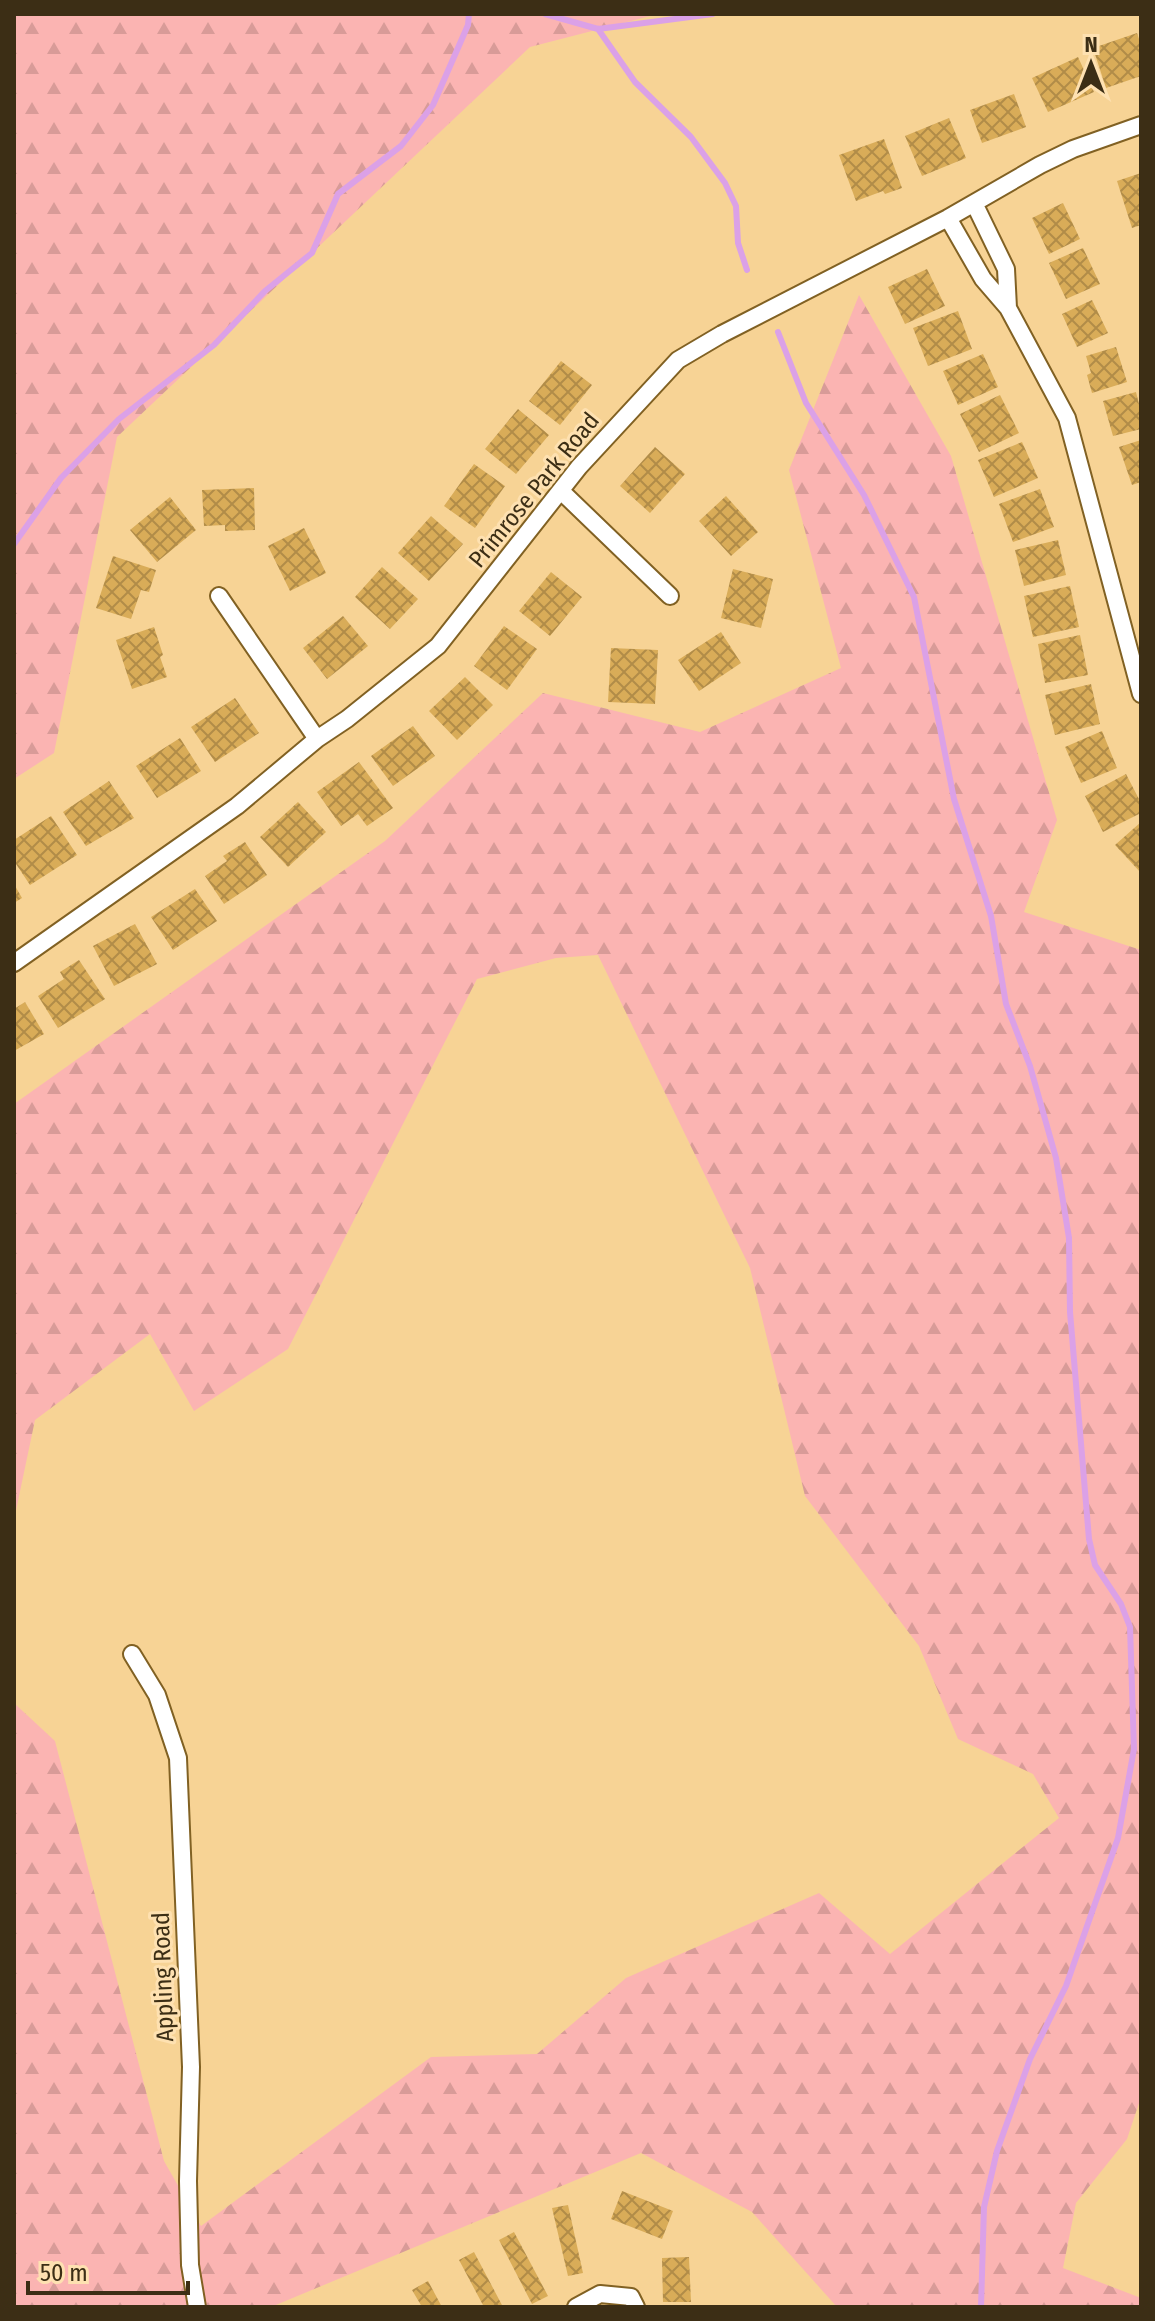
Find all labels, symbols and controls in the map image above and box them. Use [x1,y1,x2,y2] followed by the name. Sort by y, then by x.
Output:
[1051,24,1131,104] north arrow
[1084,31,1098,58] text: N
[463,407,605,573] street label: Primrose Park Road
[147,1912,179,2042] street label: Appling Road
[28,2245,188,2295] scale bar
[40,2259,88,2287] text: 50 m

